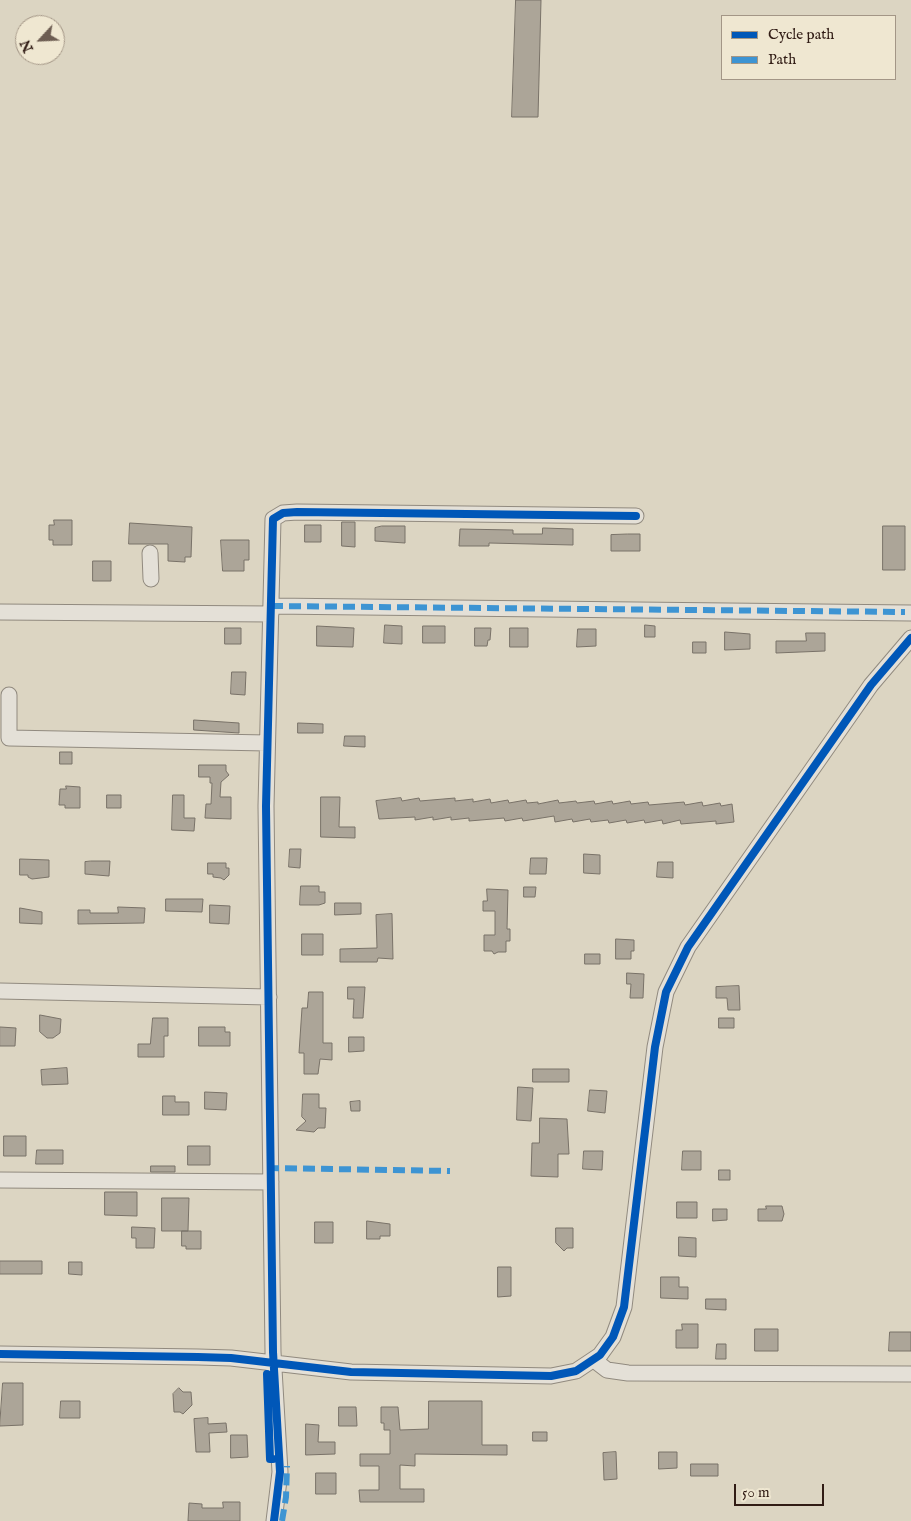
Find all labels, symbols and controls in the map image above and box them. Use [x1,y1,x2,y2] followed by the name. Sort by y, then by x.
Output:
[15,15,65,65] north arrow
[721,15,896,80] legend
[768,25,834,44] text: Cycle path
[17,37,38,55] text: N
[768,50,796,69] text: Path
[736,1474,826,1506] scale bar
[742,1483,770,1502] text: 50 m

